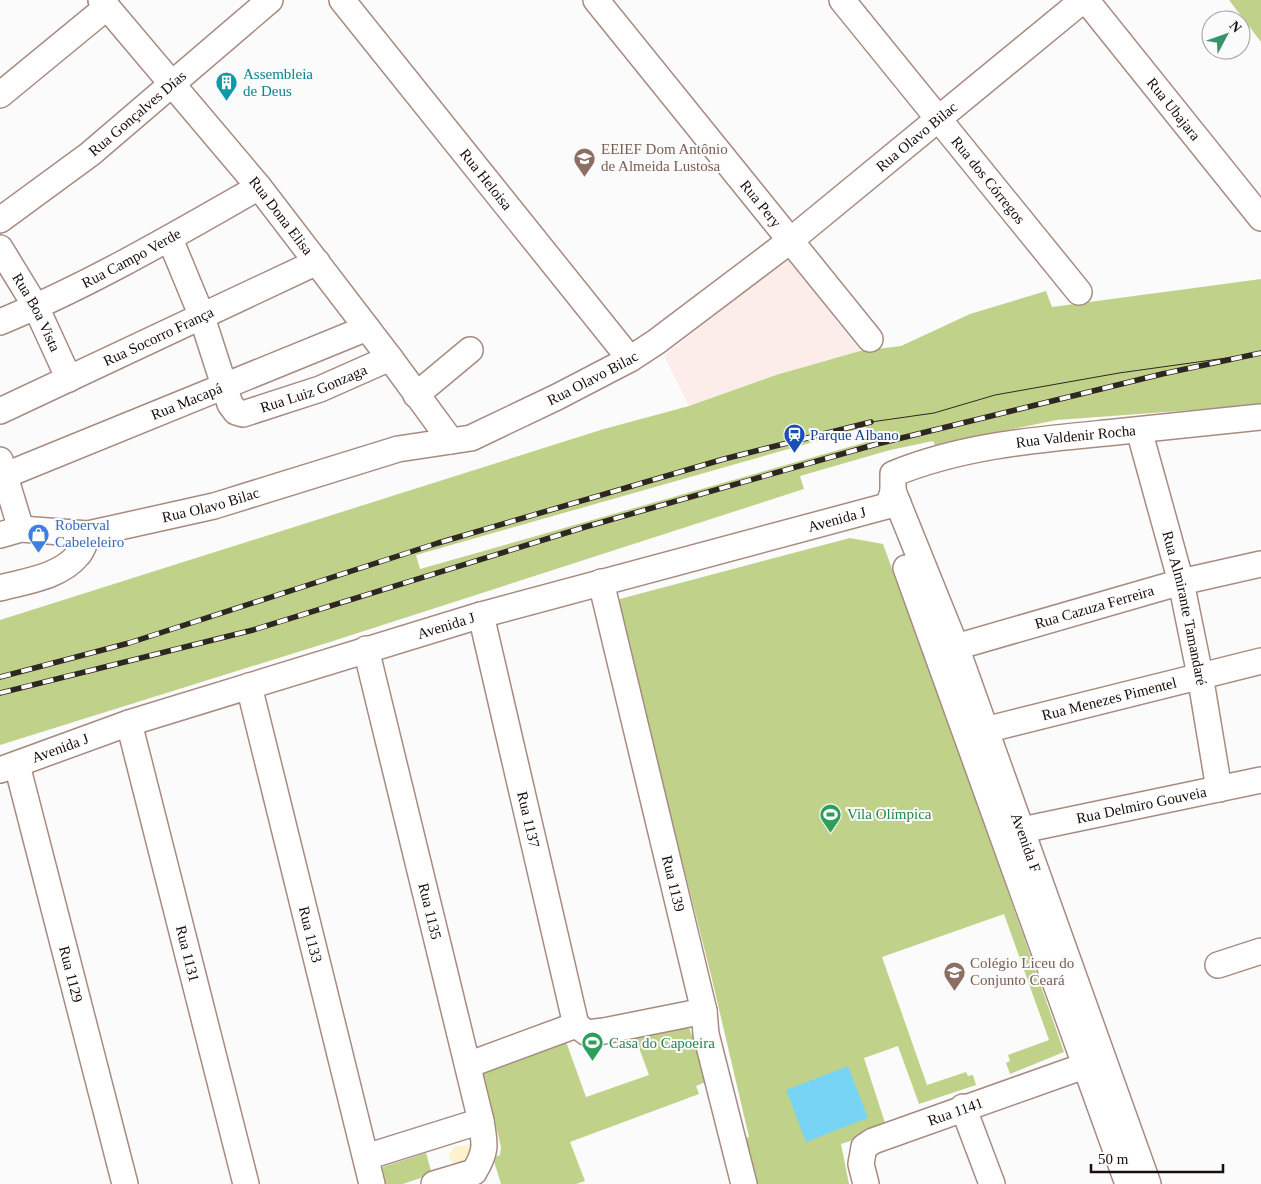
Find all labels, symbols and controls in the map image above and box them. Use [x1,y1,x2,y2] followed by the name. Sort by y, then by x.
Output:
[1201,10,1251,60] north arrow
[1226,18,1244,36] text: N
[243,66,313,99] place label: Assembleia de Deus
[86,67,189,159] street label: Rua Gonçalves Días
[215,71,239,102] building icon: Assembleia de Deus
[1144,75,1204,144] street label: Rua Ubajara
[873,99,961,175] street label: Rua Olavo Bilac
[948,133,1028,227] street label: Rua dos Córregos
[601,141,728,174] place label: EEIEF Dom Antônio de Almeida Lustosa
[457,146,515,213] street label: Rua Heloisa
[573,146,597,177] school or university icon: EEIEF Dom Antônio de Almeida Lustosa
[246,173,316,258] street label: Rua Dona Elisa
[737,177,785,231] street label: Rua Pery
[79,225,184,291] street label: Rua Campo Verde
[9,270,63,354] street label: Rua Boa Vista
[101,304,216,369] street label: Rua Socorro França
[545,348,641,408] street label: Rua Olavo Bilac
[258,361,370,416] street label: Rua Luiz Gonzaga
[149,380,225,423] street label: Rua Macapá
[1015,422,1137,451] street label: Rua Valdenir Rocha
[782,423,806,454] station icon: Parque Albano
[810,427,899,443] place label: Parque Albano
[160,484,262,525] street label: Rua Olavo Bilac
[806,504,868,535] street label: Avenida J
[55,517,124,550] place label: Roberval Cabeleleiro
[27,522,51,553] shop icon: Roberval Cabeleleiro
[1159,529,1210,687] street label: Rua Almirante Tamandaré
[1033,582,1156,632] street label: Rua Cazuza Ferreira
[415,609,477,642] street label: Avenida J
[1040,674,1178,724] street label: Rua Menezes Pimentel
[30,730,91,766] street label: Avenida J
[1075,784,1208,826] street label: Rua Delmiro Gouveia
[514,790,543,850] street label: Rua 1137
[819,802,843,833] sports icon: Vila Olímpica
[847,806,932,822] place label: Vila Olímpica
[1008,811,1044,874] street label: Avenida F
[659,854,688,913] street label: Rua 1139
[415,882,444,941] street label: Rua 1135
[296,905,325,964] street label: Rua 1133
[173,924,202,983] street label: Rua 1131
[56,944,86,1004] street label: Rua 1129
[970,955,1074,988] place label: Colégio Liceu do Conjunto Ceará
[942,960,966,991] school or university icon: Colégio Liceu do Conjunto Ceará
[581,1031,605,1062] sports icon: Casa do Capoeira
[609,1035,715,1051] place label: Casa do Capoeira
[926,1095,985,1129] street label: Rua 1141
[1091,1142,1224,1174] scale bar
[1098,1151,1129,1167] text: 50 m

